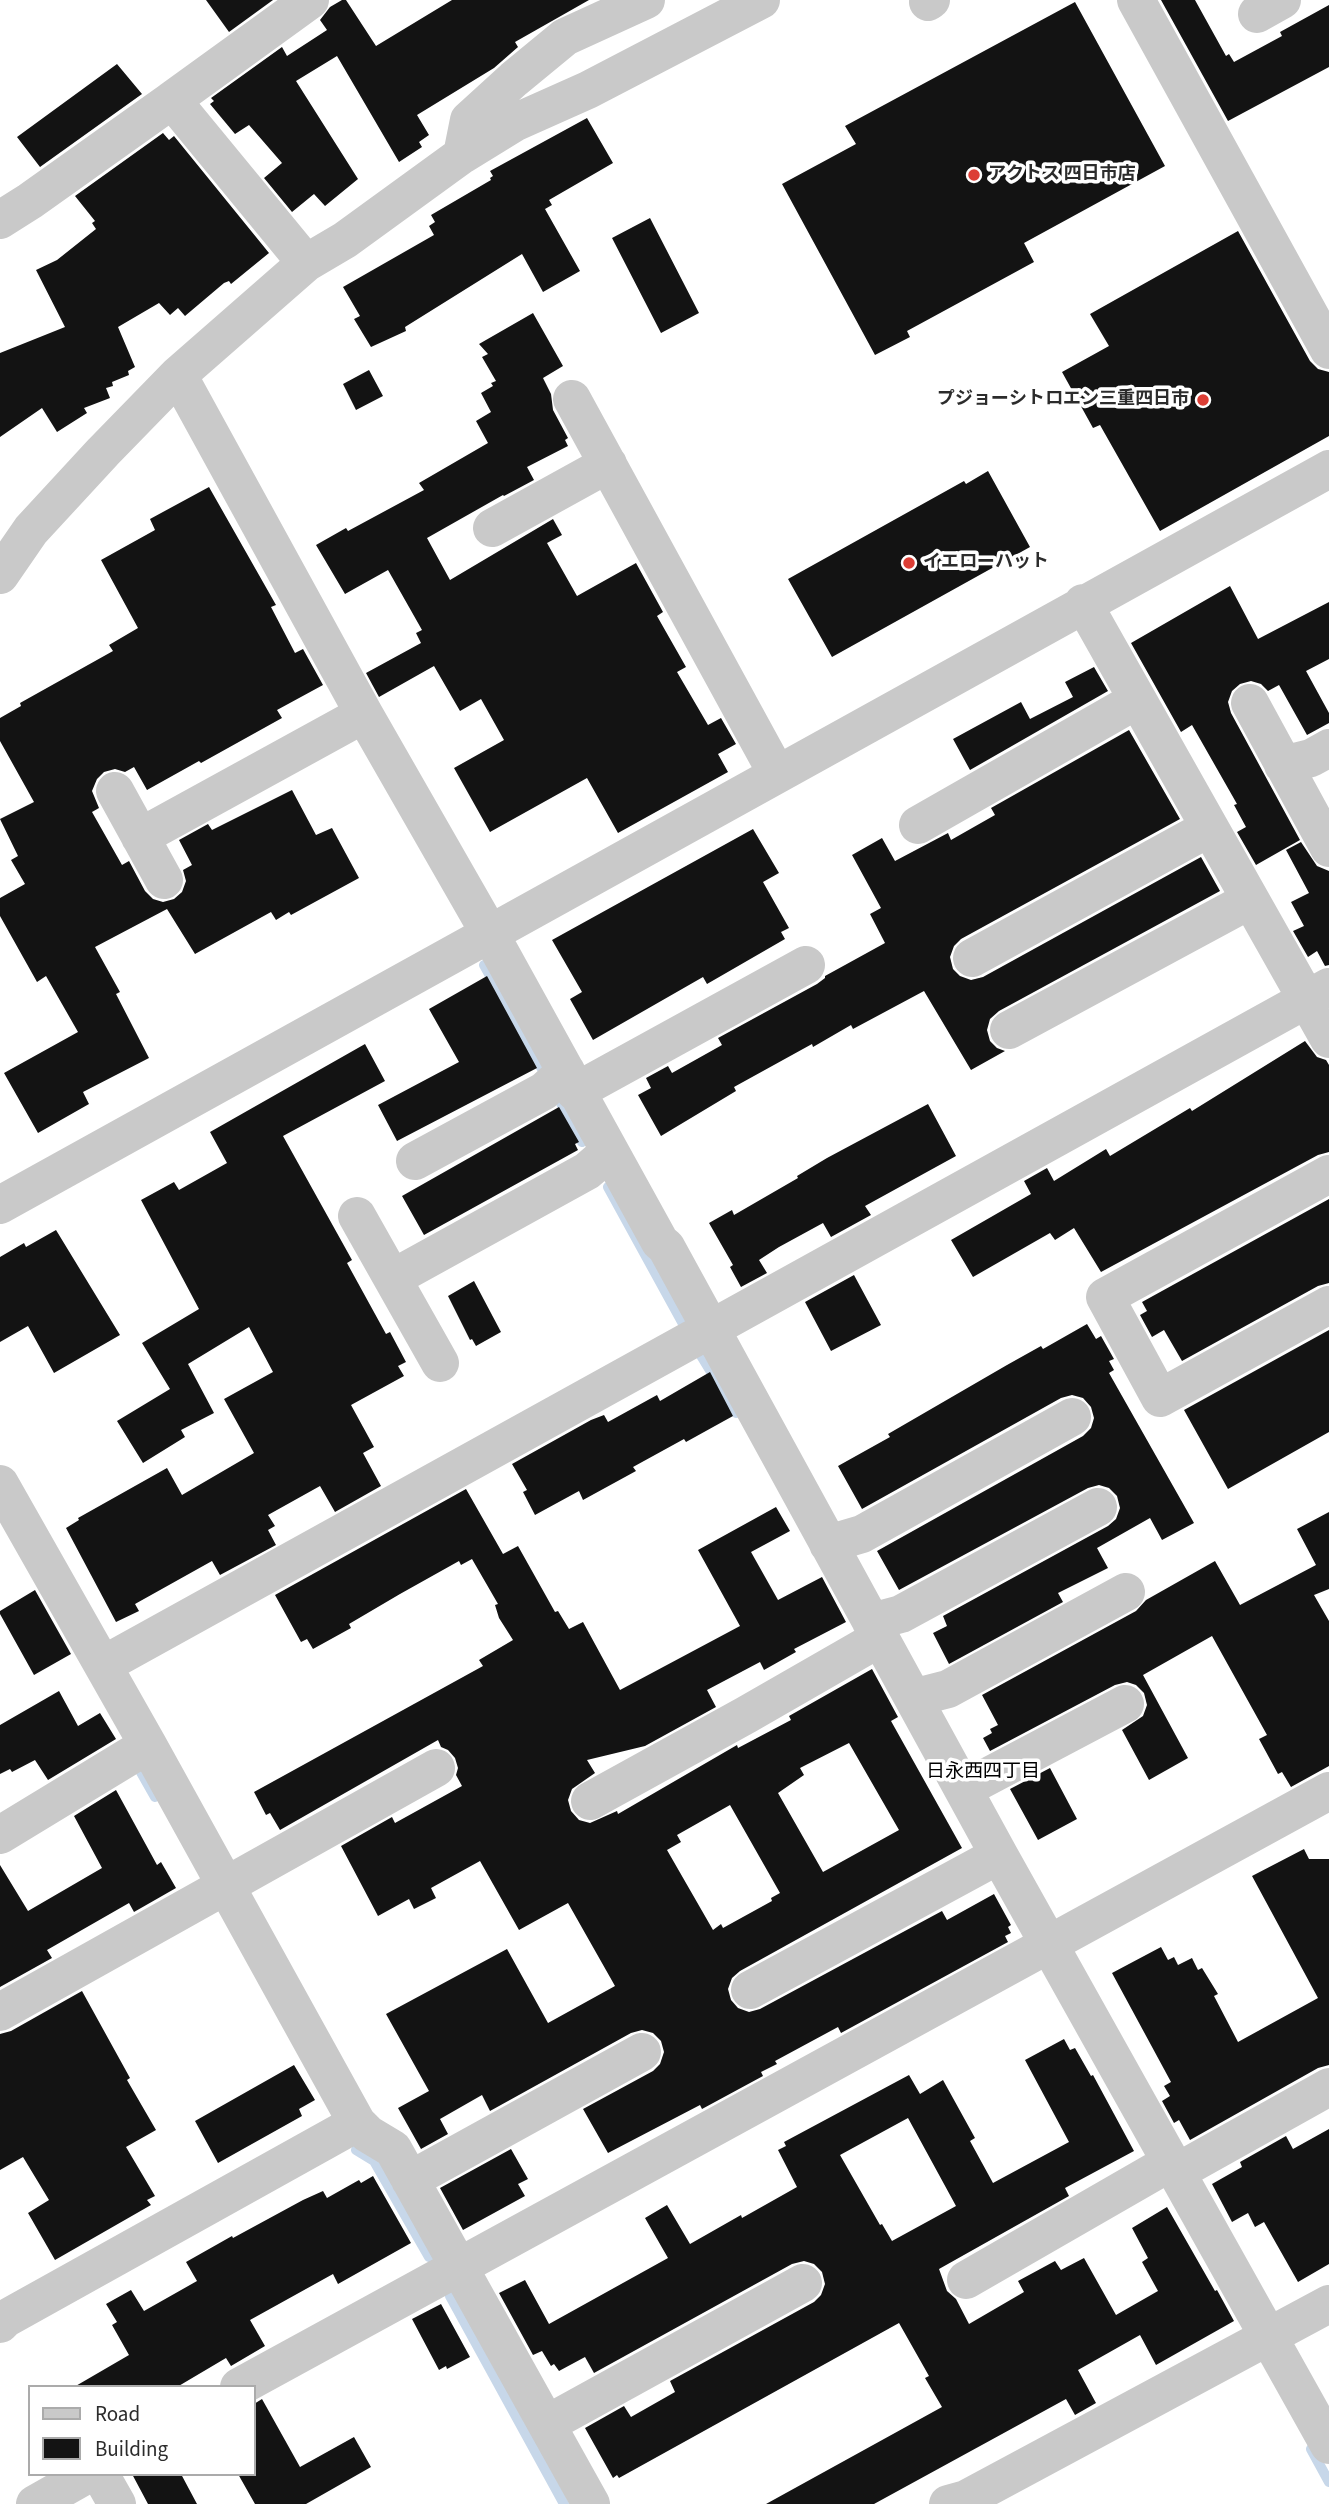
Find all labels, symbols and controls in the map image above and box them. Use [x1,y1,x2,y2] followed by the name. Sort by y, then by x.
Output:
[988,164,1136,186] place label: アクトス 四日市店
[966,167,982,183] marker: アクトス 四日市店
[937,389,1189,411] place label: プジョーシトロエン三重四日市
[1195,392,1211,408] marker: プジョーシトロエン三重四日市
[923,552,1049,574] place label: イエローハット
[901,555,917,571] marker: イエローハット
[926,1762,1040,1784] district label: 日永西四丁目
[28,2385,256,2476] legend
[95,2399,140,2429] text: Road
[95,2434,168,2464] text: Building

